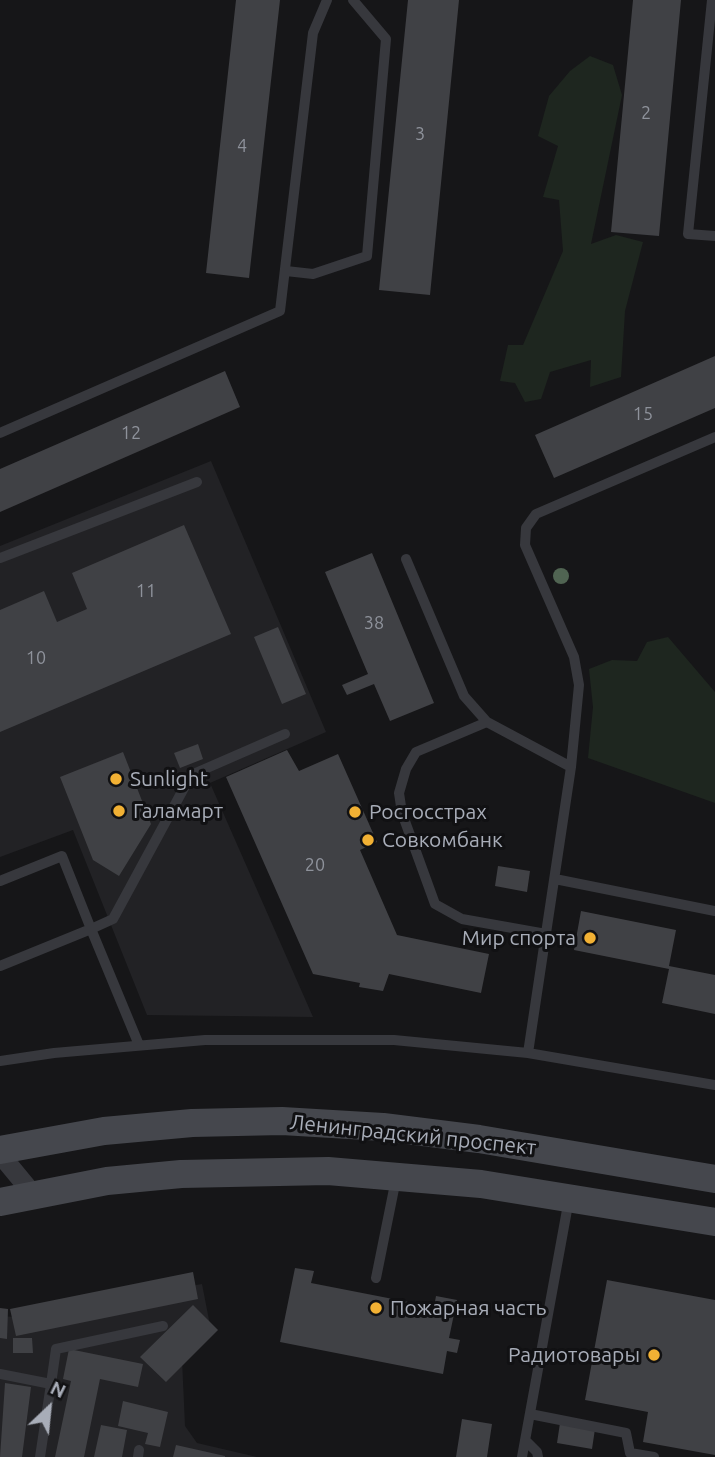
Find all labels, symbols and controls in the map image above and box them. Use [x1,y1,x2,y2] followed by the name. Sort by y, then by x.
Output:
[641,102,651,124] house number: 2
[415,123,425,145] house number: 3
[237,135,247,157] house number: 4
[633,403,653,425] house number: 15
[121,422,141,444] house number: 12
[136,580,156,602] house number: 11
[364,612,384,634] house number: 38
[26,647,46,669] house number: 10
[130,766,208,792] place label: Sunlight
[108,771,124,787] marker: Sunlight
[133,798,223,824] place label: Галамарт
[369,799,487,825] place label: Росгосстрах
[111,803,127,819] marker: Галамарт
[347,804,363,820] marker: Росгосстрах
[382,827,503,853] place label: Совкомбанк
[360,832,376,848] marker: Совкомбанк
[305,854,325,876] house number: 20
[462,925,576,951] place label: Мир спорта
[582,930,598,946] marker: Мир спорта
[289,1110,537,1160] street label: Ленинградский проспект
[390,1295,546,1321] place label: Пожарная часть
[368,1300,384,1316] marker: Пожарная часть
[508,1342,640,1368] place label: Радиотовары
[646,1347,662,1363] marker: Радиотовары
[14,1373,84,1443] north arrow
[47,1376,69,1402] text: N

